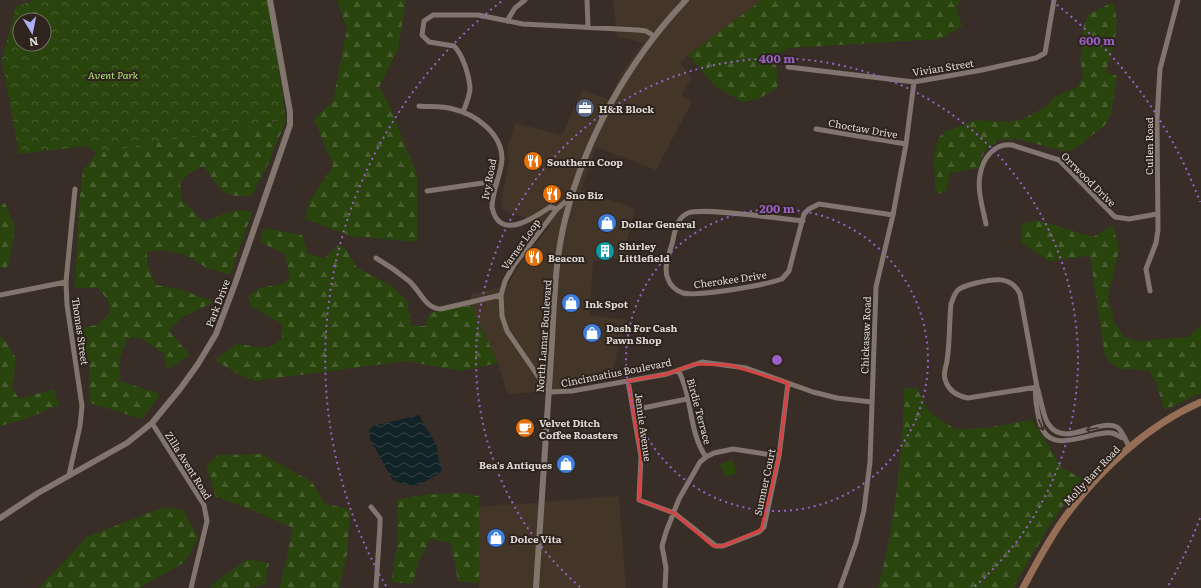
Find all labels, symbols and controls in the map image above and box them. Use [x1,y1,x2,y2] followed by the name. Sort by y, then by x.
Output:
[12,12,52,52] north arrow
[1079,31,1115,49] text: 600 m
[28,34,40,52] text: N
[759,49,795,67] text: 400 m
[911,55,975,79] street label: Vivian Street
[88,67,139,82] park label: Avent Park
[574,97,596,119] office icon: H&R Block
[599,101,654,116] place label: H&R Block
[827,115,899,141] street label: Choctaw Drive
[1141,117,1156,175] street label: Cullen Road
[1058,148,1120,210] street label: Orrwood Drive
[522,150,544,172] restaurant icon: Southern Coop
[547,154,623,169] place label: Southern Coop
[477,157,499,201] street label: Ivy Road
[541,183,563,205] restaurant icon: Sno Biz
[566,187,604,202] place label: Sno Biz
[759,199,795,217] text: 200 m
[596,212,618,234] shop icon: Dollar General
[497,215,543,273] street label: Varner Loop
[621,216,696,231] place label: Dollar General
[619,238,670,265] place label: Shirley Littlefield
[594,240,616,262] building icon: Shirley Littlefield
[523,246,545,268] restaurant icon: Beacon
[548,250,585,265] place label: Beacon
[693,266,767,292] street label: Cherokee Drive
[201,277,233,329] street label: Park Drive
[532,279,554,393] street label: North Lamar Boulevard
[560,292,582,314] shop icon: Ink Spot
[69,296,93,366] street label: Thomas Street
[585,296,629,311] place label: Ink Spot
[856,296,874,374] street label: Chickasaw Road
[606,320,678,347] place label: Dash For Cash Pawn Shop
[581,322,603,344] shop icon: Dash For Cash Pawn Shop
[770,353,784,367] centre of rings
[559,354,673,390] street label: Cincinnatius Boulevard
[684,376,716,446] street label: Birdie Terrace
[632,392,656,462] street label: Jennie Avenue
[539,415,618,442] place label: Velvet Ditch Coffee Roasters
[514,417,536,439] cafe icon: Velvet Ditch Coffee Roasters
[1038,418,1046,430] one-way arrow
[1086,425,1099,433] one-way arrow
[162,428,216,502] street label: Zilla Avent Road
[1059,442,1123,508] street label: Molly Barr Road
[750,447,778,517] street label: Sumner Court
[555,453,577,475] shop icon: Bea's Antiques
[479,457,552,472] place label: Bea's Antiques
[485,527,507,549] shop icon: Dolce Vita
[510,531,562,546] place label: Dolce Vita

